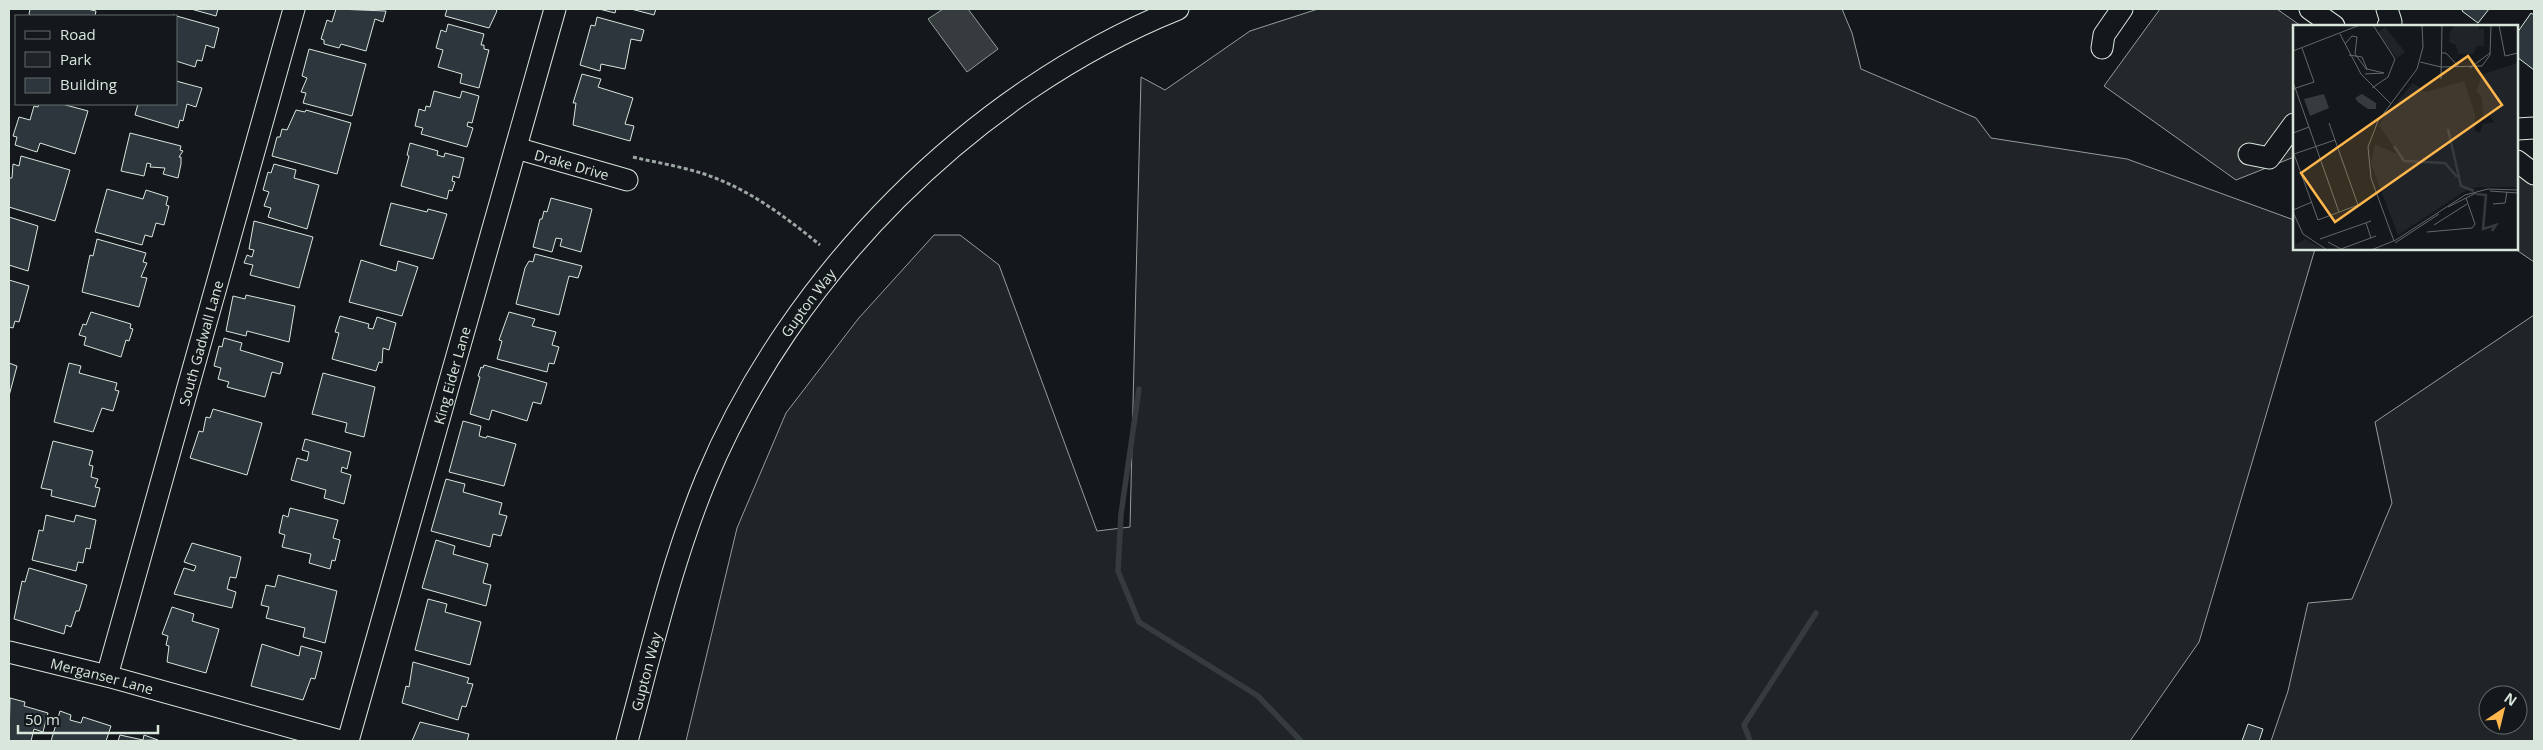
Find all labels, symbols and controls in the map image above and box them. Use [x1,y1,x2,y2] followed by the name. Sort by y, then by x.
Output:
[15,15,178,105] legend
[60,24,96,44] text: Road
[2293,25,2518,250] inset map
[60,49,91,69] text: Park
[60,74,117,94] text: Building
[532,144,611,184] street label: Drake Drive
[776,264,840,341] street label: Gupton Way
[174,278,227,408] street label: South Gadwall Lane
[429,324,474,426] street label: King Eider Lane
[626,629,665,713] street label: Gupton Way
[49,653,156,698] street label: Merganser Lane
[2478,685,2528,735] north arrow
[2501,688,2521,710] text: N
[18,702,158,734] scale bar
[25,709,60,729] text: 50 m

